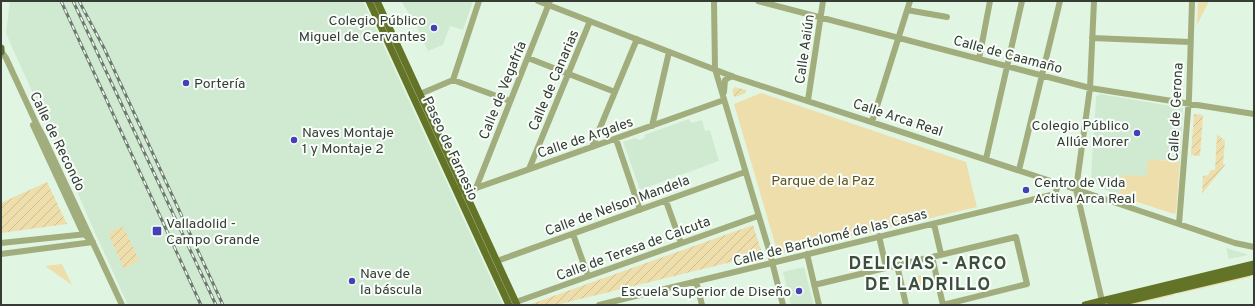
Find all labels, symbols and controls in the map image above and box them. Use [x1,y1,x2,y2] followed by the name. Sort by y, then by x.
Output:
[299,13,426,46] place label: Colegio Público Miguel de Cervantes
[792,13,819,85] street label: Calle Aaiún
[429,23,439,33] marker: Colegio Público Miguel de Cervantes
[525,27,583,134] street label: Calle de Canarias
[951,33,1064,78] street label: Calle de Caamaño
[476,39,531,142] street label: Calle de Vegafría
[1165,62,1188,162] street label: Calle de Gerona
[194,76,245,93] place label: Portería
[181,78,191,88] marker: Portería
[25,89,88,194] street label: Calle de Recondo
[418,94,481,204] street label: Paseo de Farnesio
[850,96,945,141] street label: Calle Arca Real
[535,114,636,163] street label: Calle de Argales
[1032,118,1130,151] place label: Colegio Público Allúe Morer
[302,125,394,158] place label: Naves Montaje 1 y Montaje 2
[1132,128,1142,138] marker: Colegio Público Allúe Morer
[289,135,299,145] marker: Naves Montaje 1 y Montaje 2
[543,172,692,241] street label: Calle de Nelson Mandela
[771,173,875,190] park label: Parque de la Paz
[1034,175,1135,208] place label: Centro de Vida Activa Arca Real
[1021,185,1031,195] marker: Centro de Vida Activa Arca Real
[732,206,929,271] street label: Calle de Bartolomé de las Casas
[554,214,713,285] street label: Calle de Teresa de Calcuta
[166,216,260,249] place label: Valladolid - Campo Grande
[151,225,163,237] marker: Valladolid - Campo Grande
[848,253,1008,297] district label: DELICIAS - ARCO DE LADRILLO
[360,266,422,299] place label: Nave de la báscula
[347,276,357,286] marker: Nave de la báscula
[621,284,791,301] place label: Escuela Superior de Diseño
[794,286,804,296] marker: Escuela Superior de Diseño

